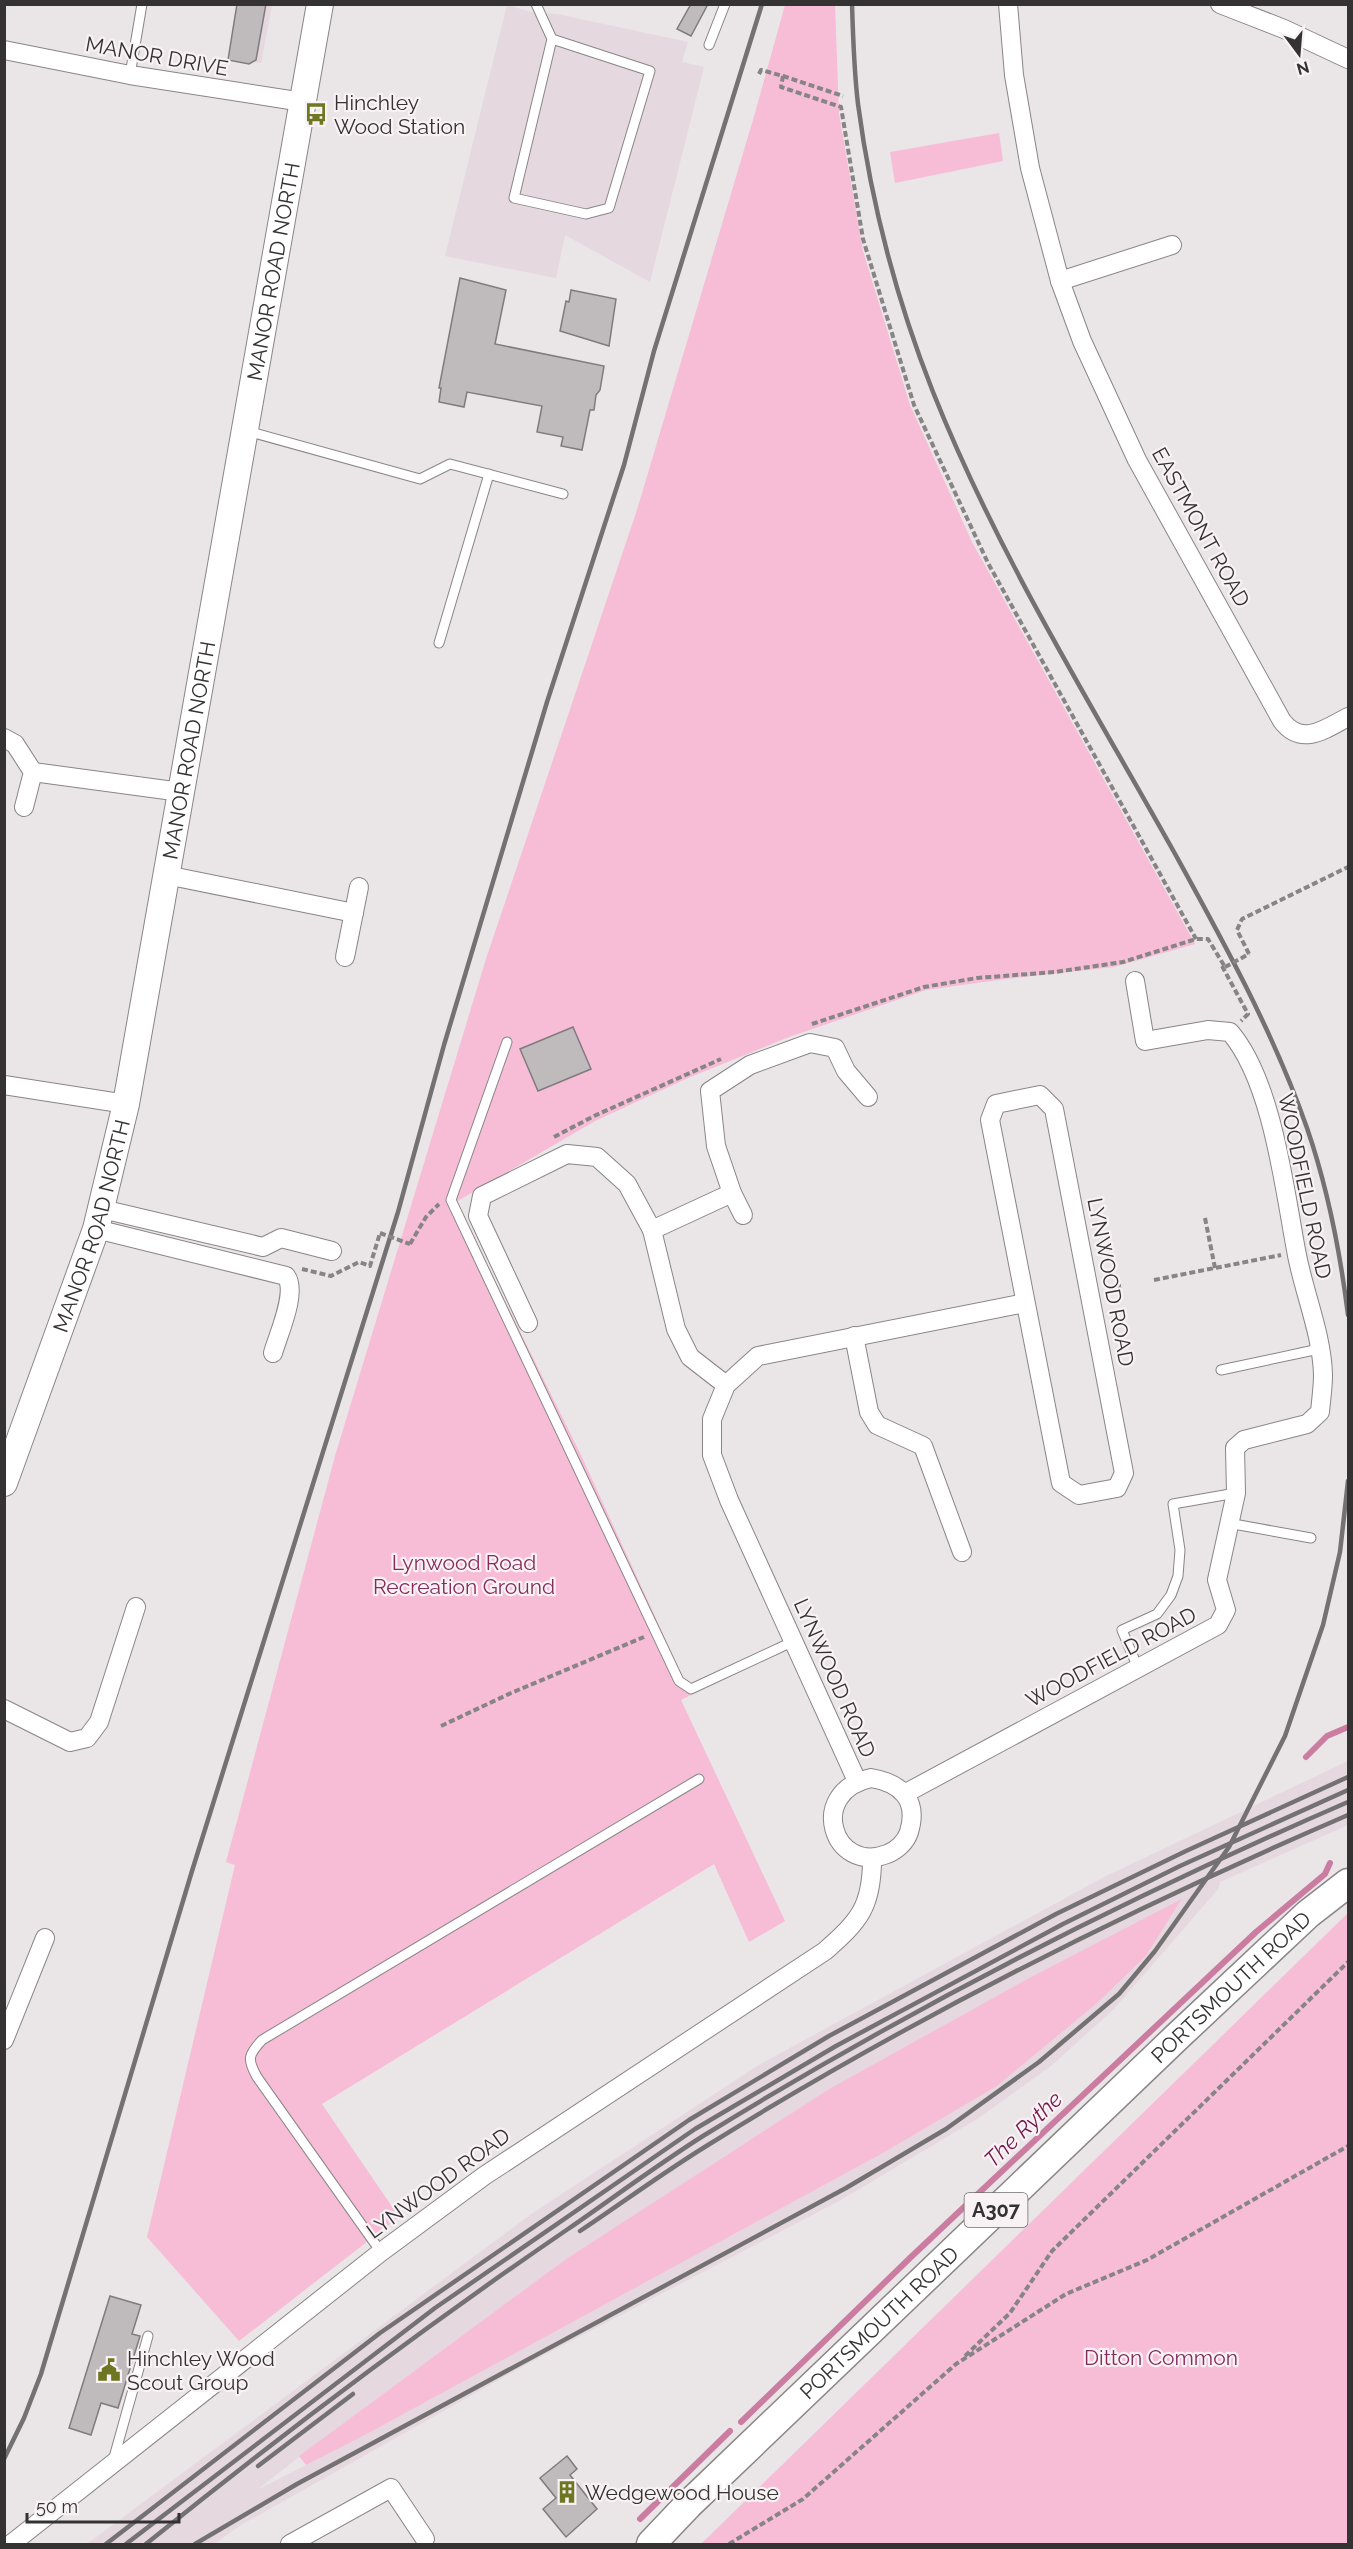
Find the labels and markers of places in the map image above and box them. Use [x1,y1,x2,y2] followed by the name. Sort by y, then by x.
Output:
[334,90,465,139] place label: Hinchley Wood Station
[303,101,329,127] bus stop icon: Hinchley Wood Station
[127,2346,275,2395] place label: Hinchley Wood Scout Group
[96,2357,122,2383] public building icon: Hinchley Wood Scout Group
[554,2479,580,2505] building icon: Wedgewood House
[585,2480,779,2505] place label: Wedgewood House

